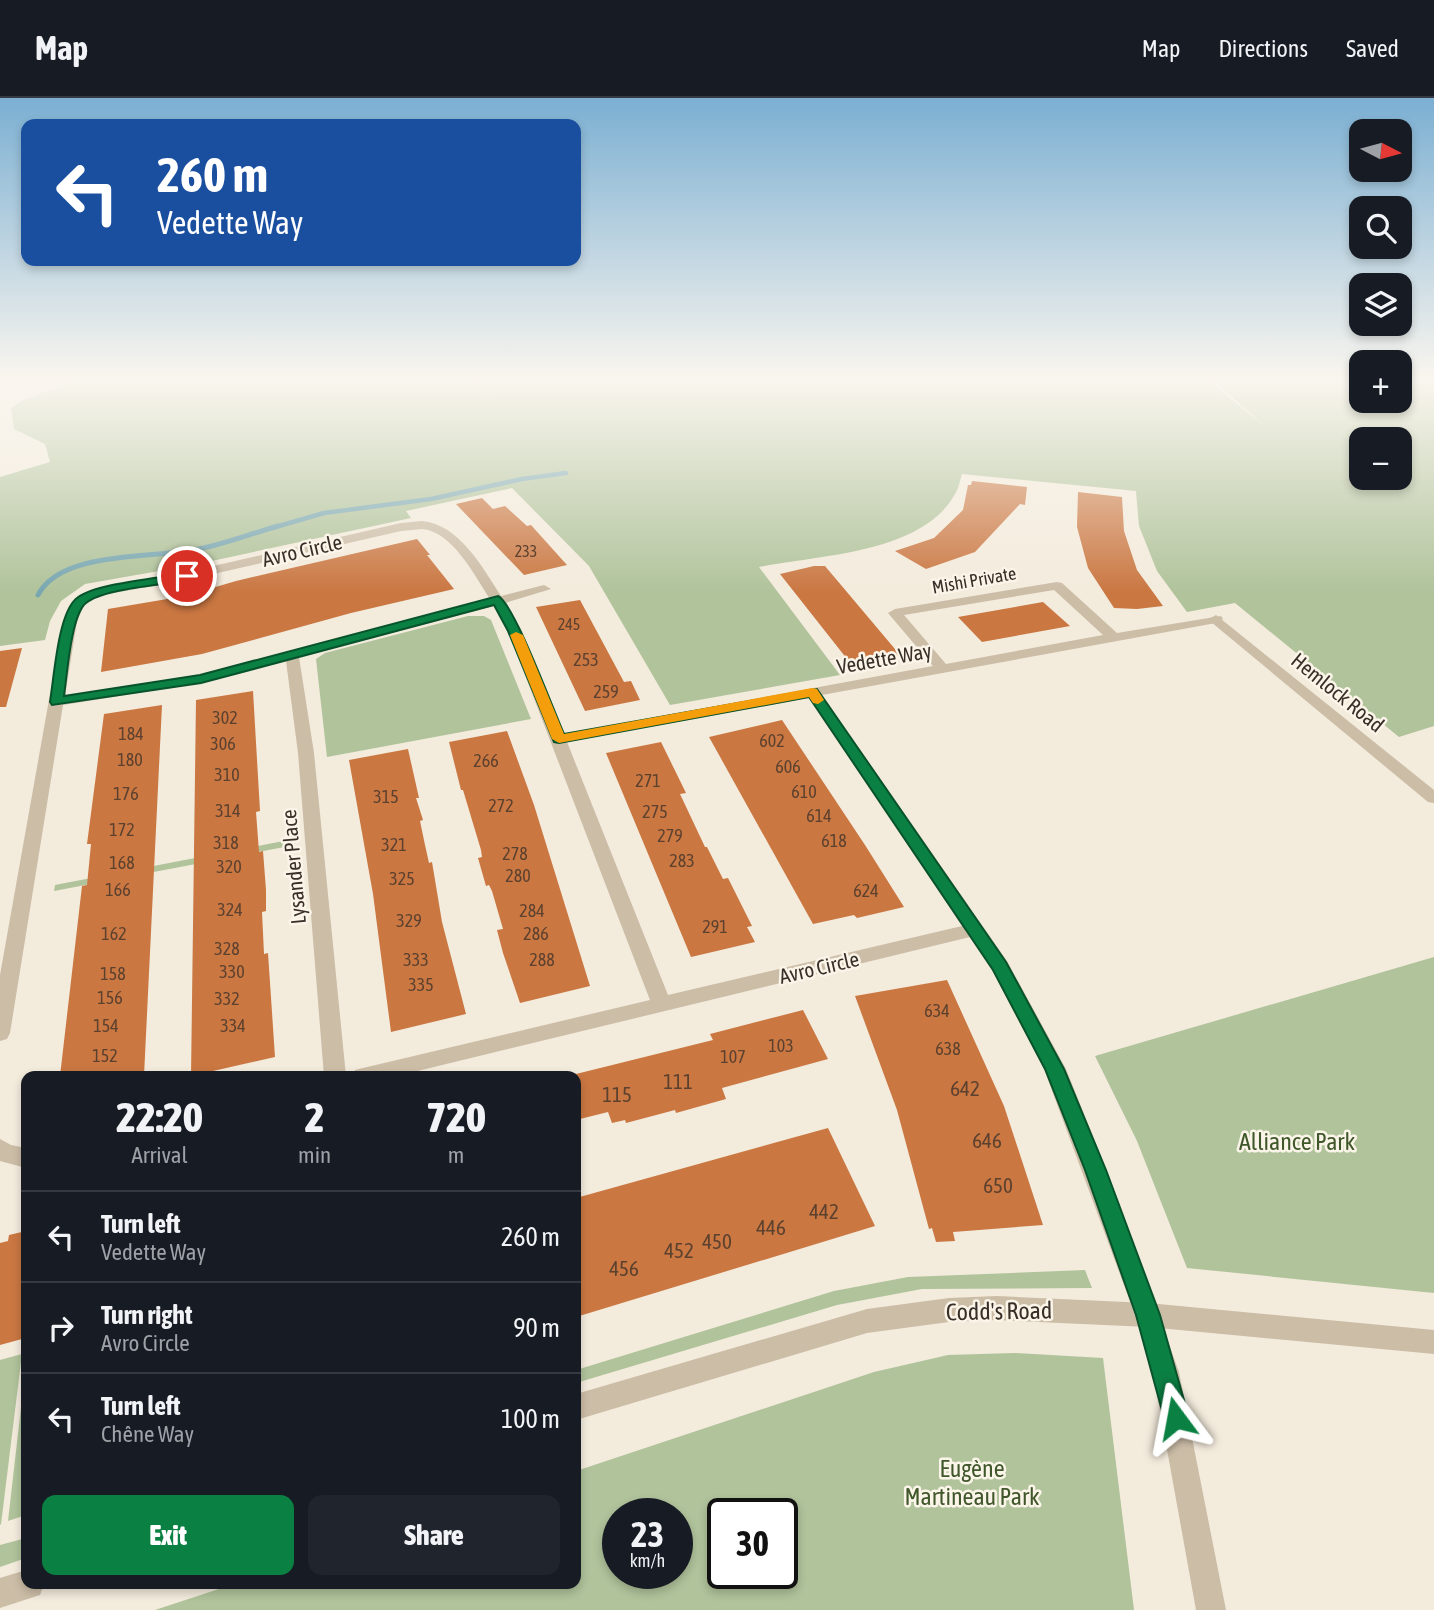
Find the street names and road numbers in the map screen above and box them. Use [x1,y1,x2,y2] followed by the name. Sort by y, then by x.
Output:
[260,529,344,571] street label: Avro Circle
[930,562,1018,598] street label: Mishi Private
[835,638,934,678] street label: Vedette Way
[1287,647,1389,737] street label: Hemlock Road
[276,809,310,925] street label: Lysander Place
[777,946,861,988] street label: Avro Circle
[946,1297,1052,1325] street label: Codd's Road

